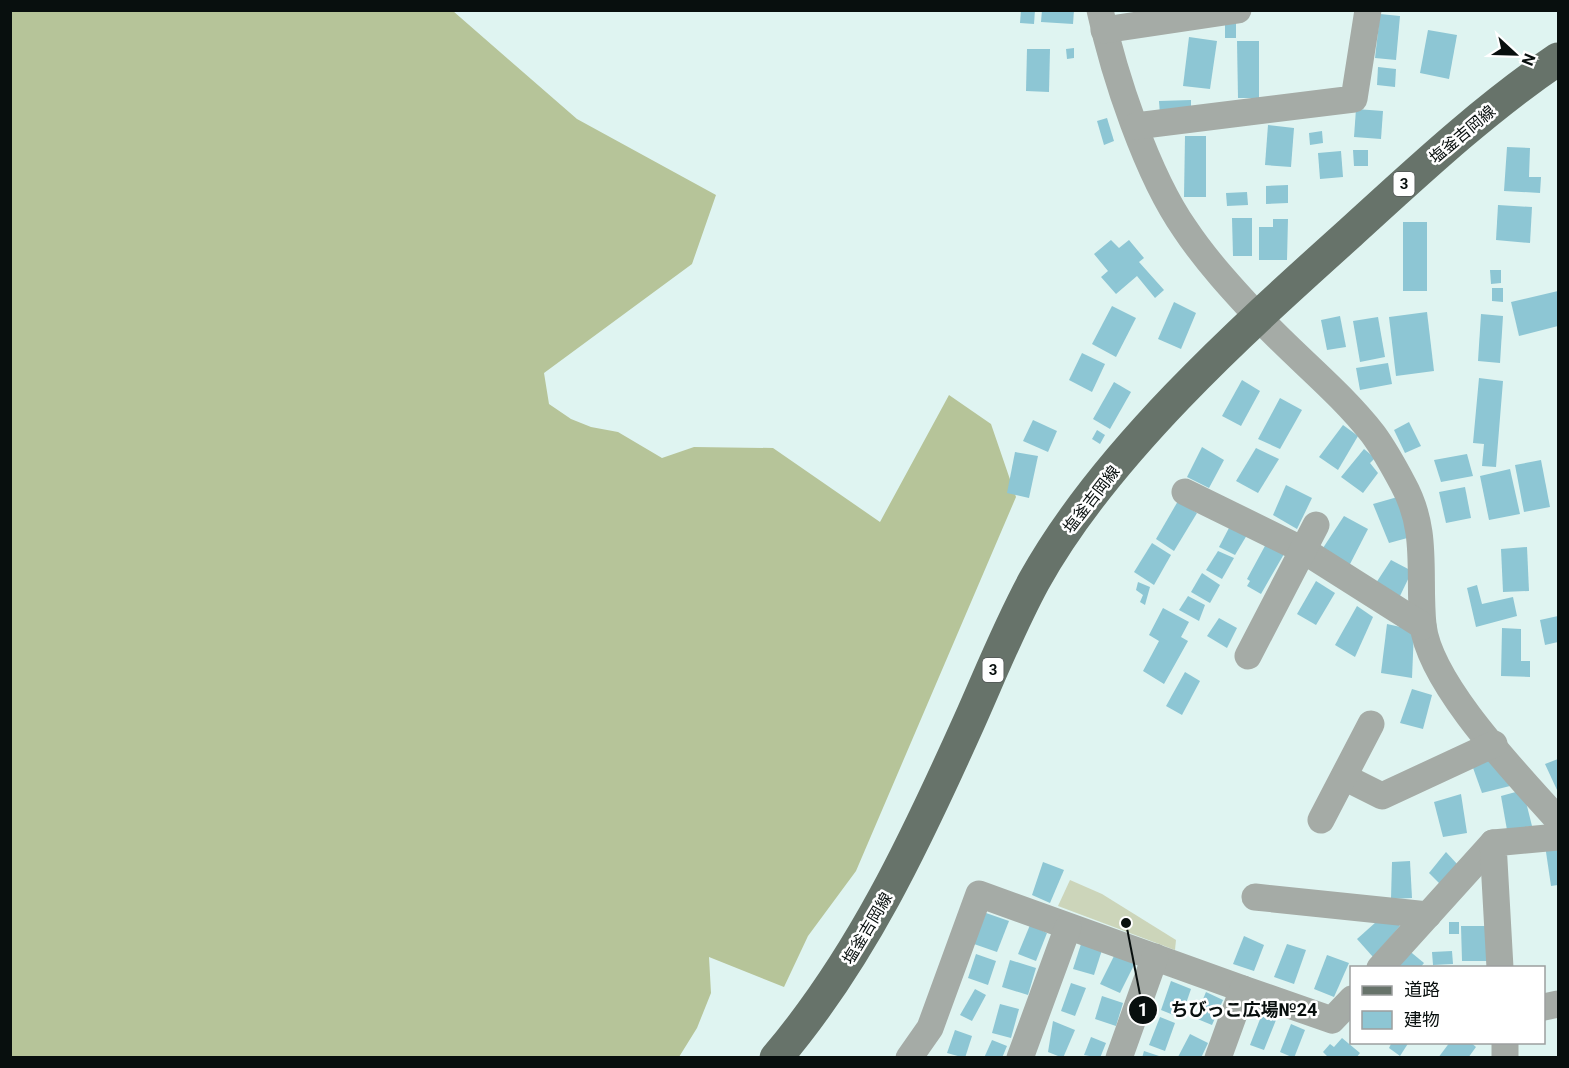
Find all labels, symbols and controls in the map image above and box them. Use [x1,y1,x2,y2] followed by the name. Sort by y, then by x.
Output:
[1485,24,1545,84] north arrow
[1518,51,1539,68] text: N
[1426,101,1499,167] street label: 塩釜吉岡線
[1394,172,1414,196] road number: 3
[1059,462,1124,537] street label: 塩釜吉岡線
[982,658,1004,682] road number: 3
[839,889,896,967] street label: 塩釜吉岡線
[1350,966,1545,1044] legend
[1404,979,1440,1000] text: 道路
[1128,992,1329,1028] callout: ちびっこ広場№24
[1138,999,1148,1020] text: 1
[1171,999,1317,1020] text: ちびっこ広場№24
[1404,1009,1440,1030] text: 建物

